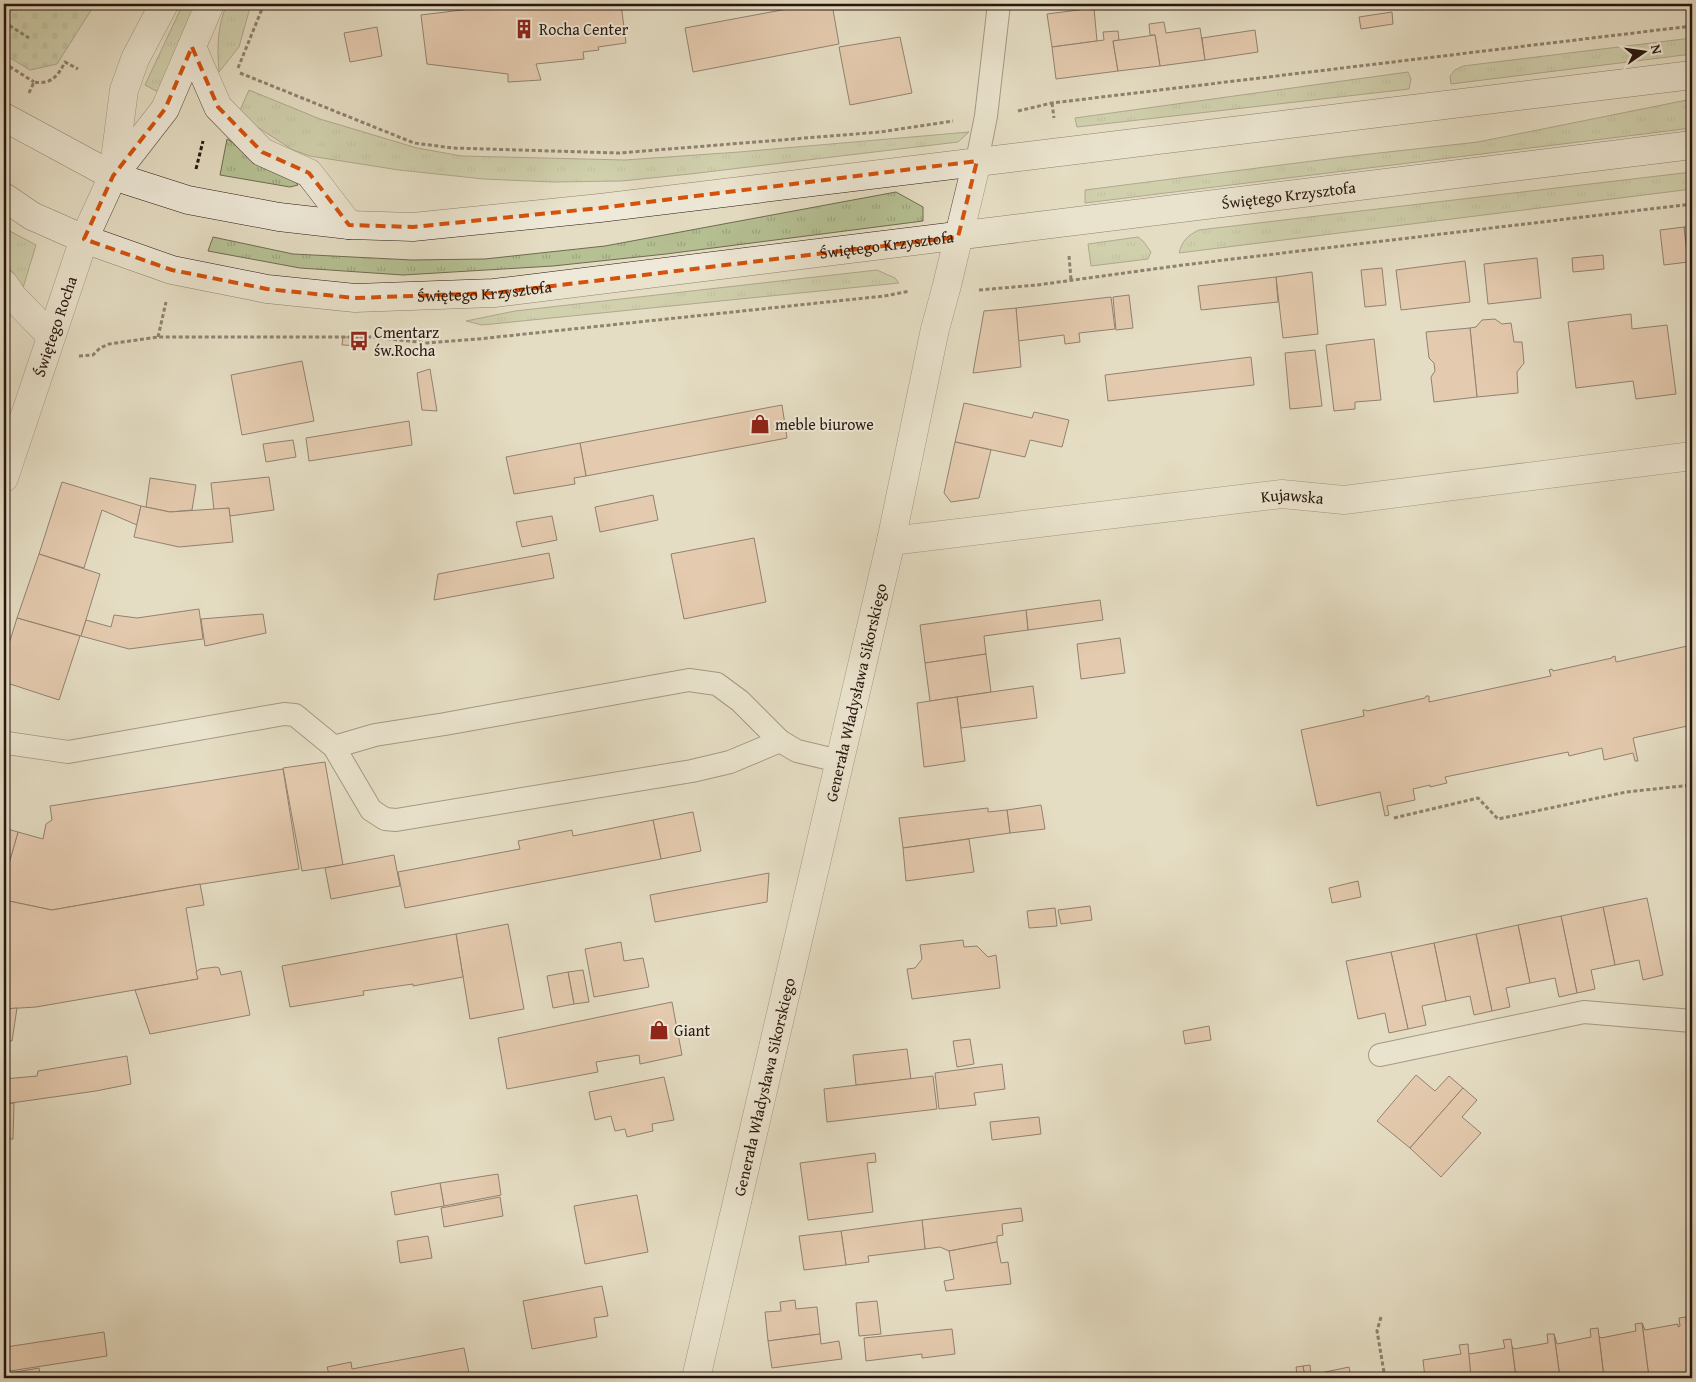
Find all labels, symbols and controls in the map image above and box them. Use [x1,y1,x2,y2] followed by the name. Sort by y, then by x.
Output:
[539,17,629,41] place label: Rocha Center
[513,18,535,40] building icon: Rocha Center
[1618,28,1668,78] north arrow
[1646,42,1668,57] text: N
[1220,175,1357,215] street label: Świętego Krzysztofa
[818,224,955,265] street label: Świętego Krzysztofa
[27,272,83,380] street label: Świętego Rocha
[417,274,554,308] street label: Świętego Krzysztofa
[374,320,439,362] place label: Cmentarz św.Rocha
[348,330,370,352] bus stop icon: Cmentarz św.Rocha
[775,412,874,436] place label: meble biurowe
[749,413,771,435] shop icon: meble biurowe
[1259,482,1325,510] street label: Kujawska
[819,581,893,804] street label: Generała Władysława Sikorskiego
[727,975,801,1198] street label: Generała Władysława Sikorskiego
[674,1018,710,1042] place label: Giant
[648,1019,670,1041] shop icon: Giant

